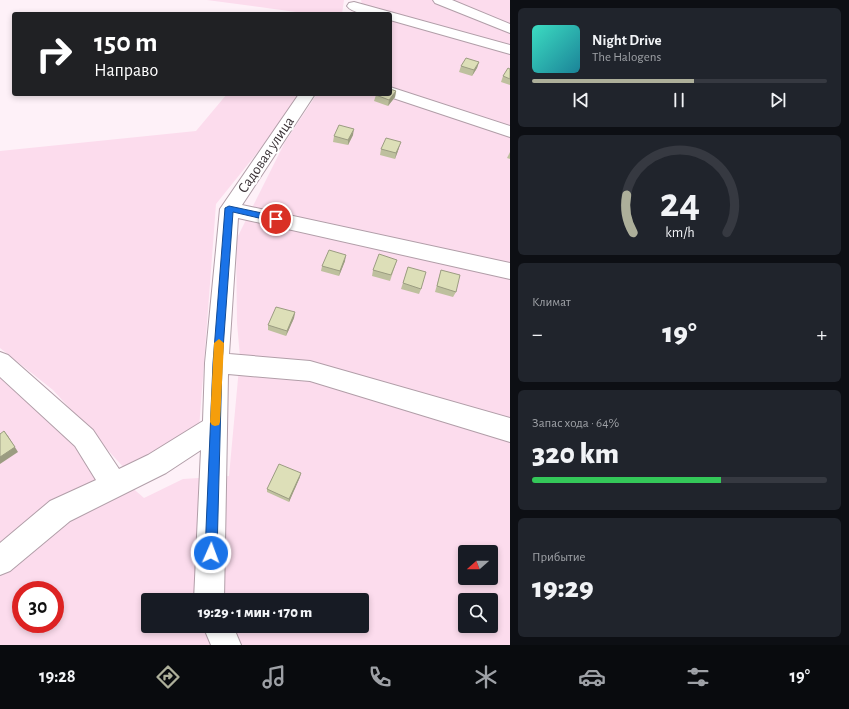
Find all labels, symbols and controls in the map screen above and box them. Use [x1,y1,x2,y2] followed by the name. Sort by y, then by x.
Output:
[28,28,80,80] icon: right
[94,29,158,57] text: 150 m
[592,33,662,48] text: Night Drive
[592,51,661,64] text: The Halogens
[94,62,158,80] text: Направо
[570,89,592,111] icon: previous
[668,89,690,111] icon: pause
[767,89,789,111] icon: next
[235,114,297,196] street label: Садовая улица
[659,183,700,224] text: 24
[259,202,293,236] pin
[265,208,287,230] icon: arrive
[665,226,694,240] text: km/h
[532,296,571,309] text: Климат
[662,318,697,348] text: 19°
[532,323,543,345] text: −
[816,323,827,345] text: +
[532,417,619,430] text: Запас хода · 64%
[532,439,619,469] text: 320 km
[190,532,232,574] position arrow
[458,545,498,585] north arrow
[458,545,498,633] map controls
[532,551,586,564] text: Прибытие
[532,573,594,603] text: 19:29
[12,581,64,633] speed limit sign: 30
[458,593,498,633] button: search
[198,605,312,620] text: 19:29 · 1 мин · 170 m
[154,663,182,691] icon: directions
[260,663,288,691] icon: music
[366,663,394,691] icon: phone
[472,663,500,691] icon: climate
[578,663,606,691] icon: car
[684,663,712,691] icon: filters
[39,668,76,686] text: 19:28
[790,668,810,686] text: 19°

